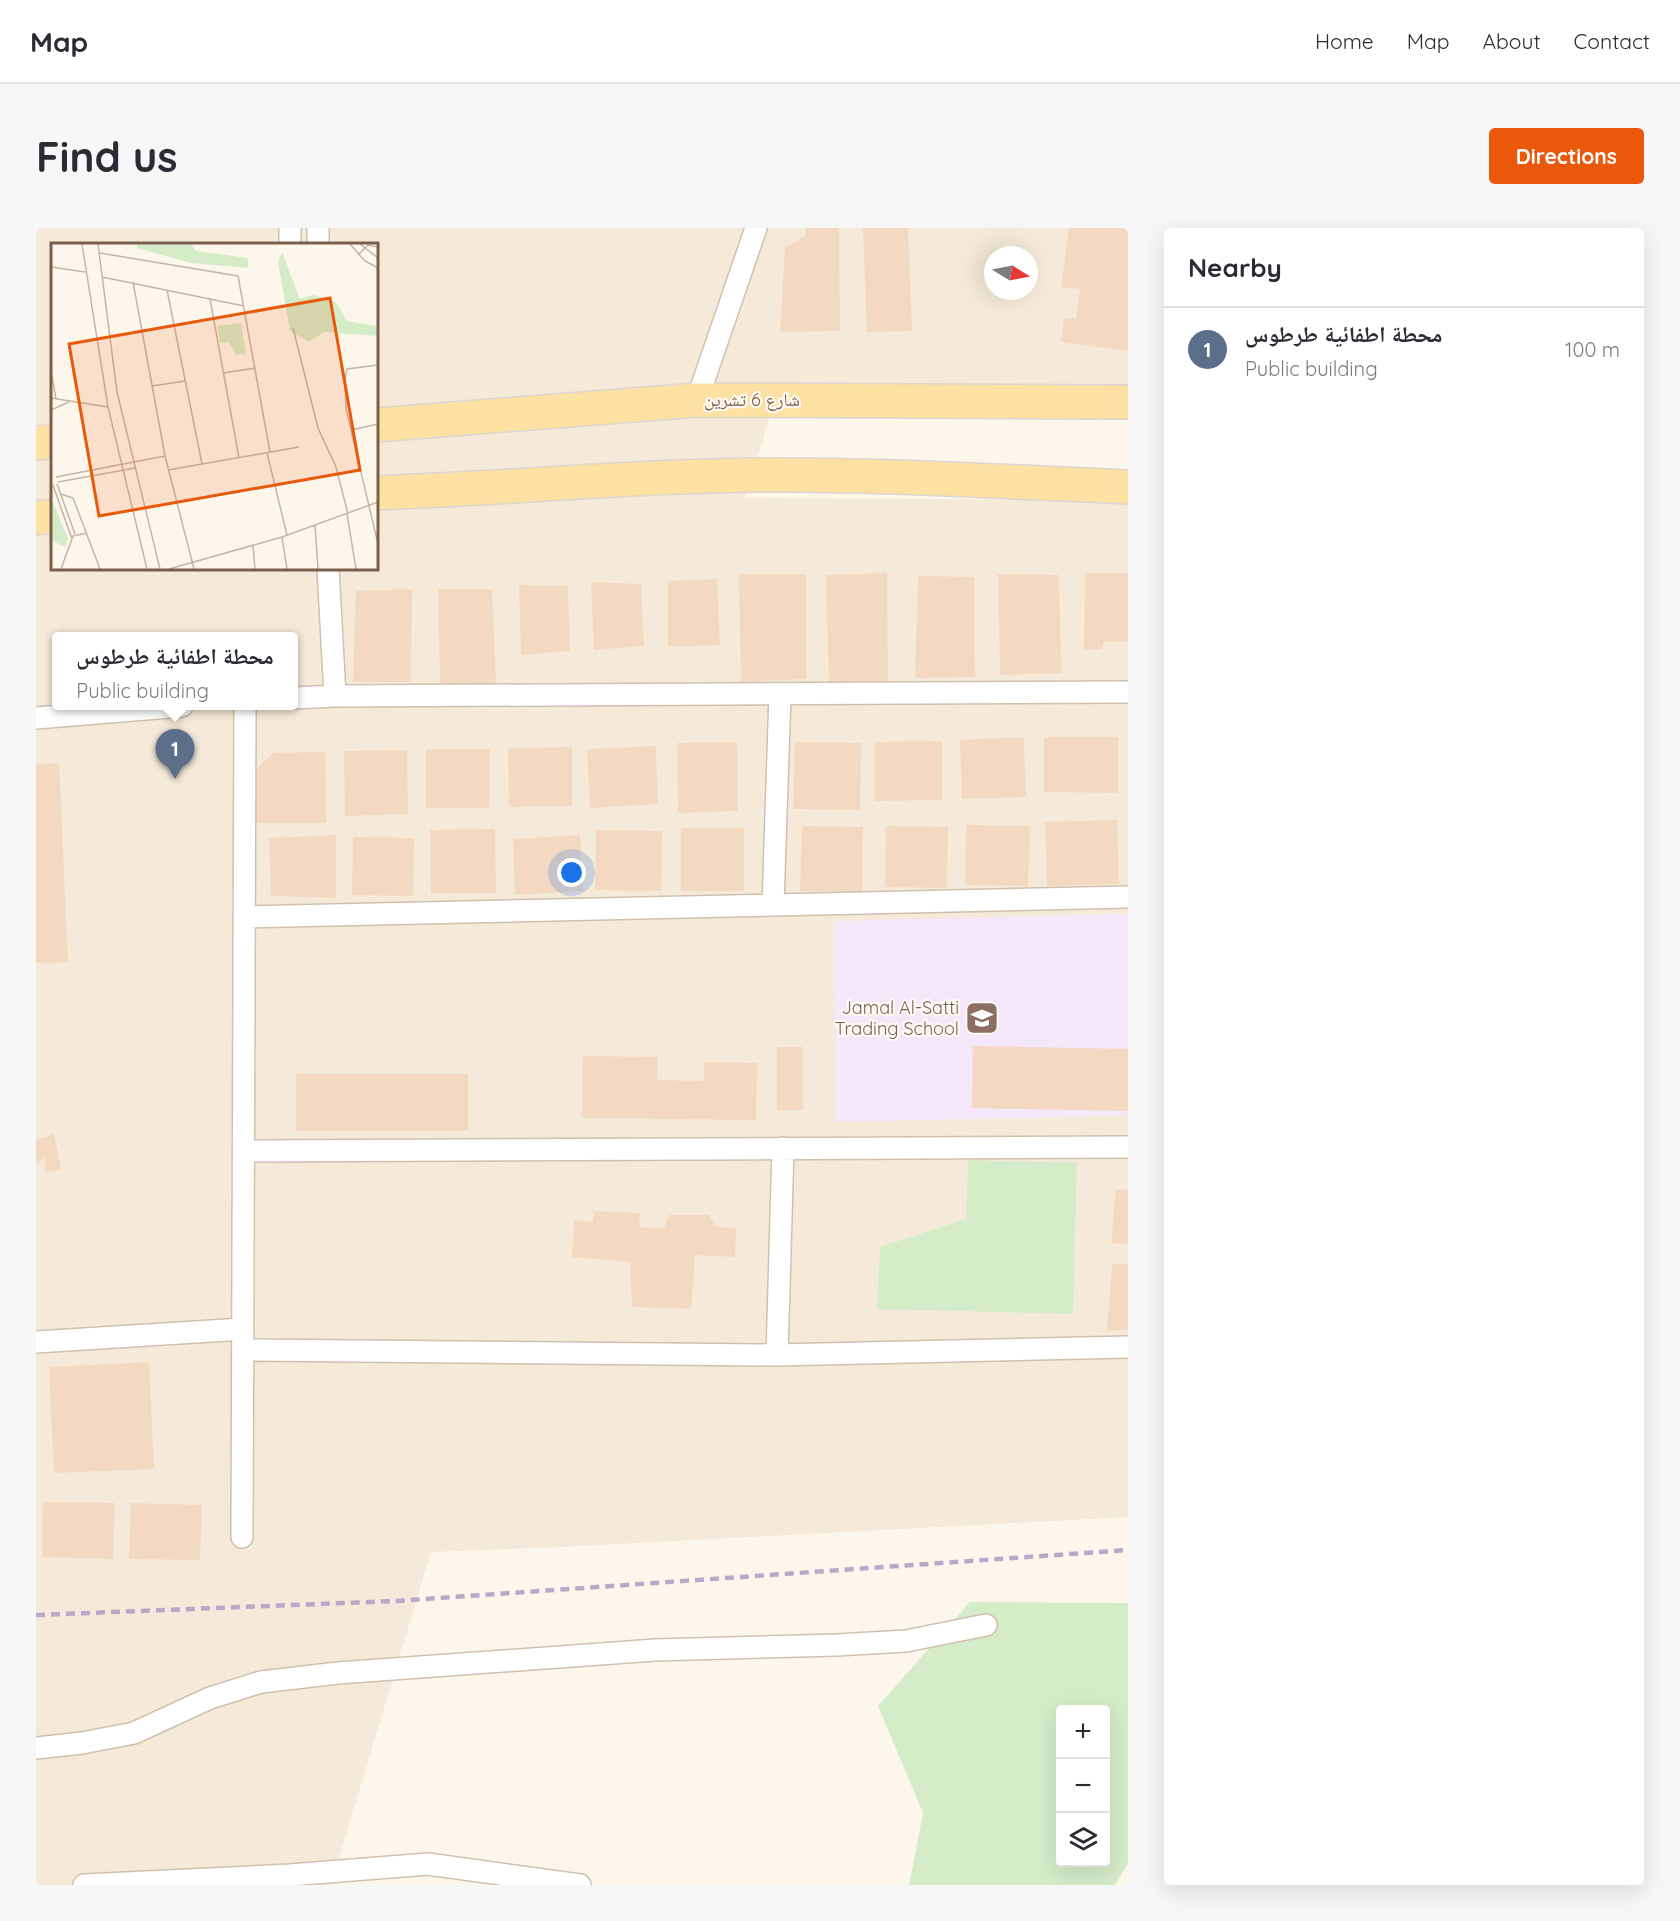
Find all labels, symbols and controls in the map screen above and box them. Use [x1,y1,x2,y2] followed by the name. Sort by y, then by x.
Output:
[30,24,88,59] text: Map
[1315,28,1374,54] text: Home
[1407,28,1450,54] text: Map
[1483,28,1541,54] text: About
[1574,28,1650,54] text: Contact
[1489,128,1644,184] button: Directions
[36,130,178,183] text: Find us
[51,243,378,570] inset map
[984,246,1038,300] north arrow
[1188,251,1282,284] text: Nearby
[1245,320,1442,348] text: محطة اطفائية طرطوس
[1204,337,1211,362] text: 1
[1565,337,1620,362] text: 100 m
[1245,356,1378,381] text: Public building
[704,388,800,411] street label: شارع 6 تشرين
[52,632,298,710] popup
[76,642,274,670] text: محطة اطفائية طرطوس
[76,678,209,703] text: Public building
[156,730,194,779] pin: 1
[557,858,586,887] your location
[835,996,959,1040] place label: Jamal Al-Satti Trading School
[964,1000,1000,1036] school or university icon: Jamal Al-Satti Trading School
[1056,1705,1110,1867] map controls
[1056,1705,1110,1759] button: +
[1056,1759,1110,1813] button: −
[1056,1813,1110,1867] button: layers

